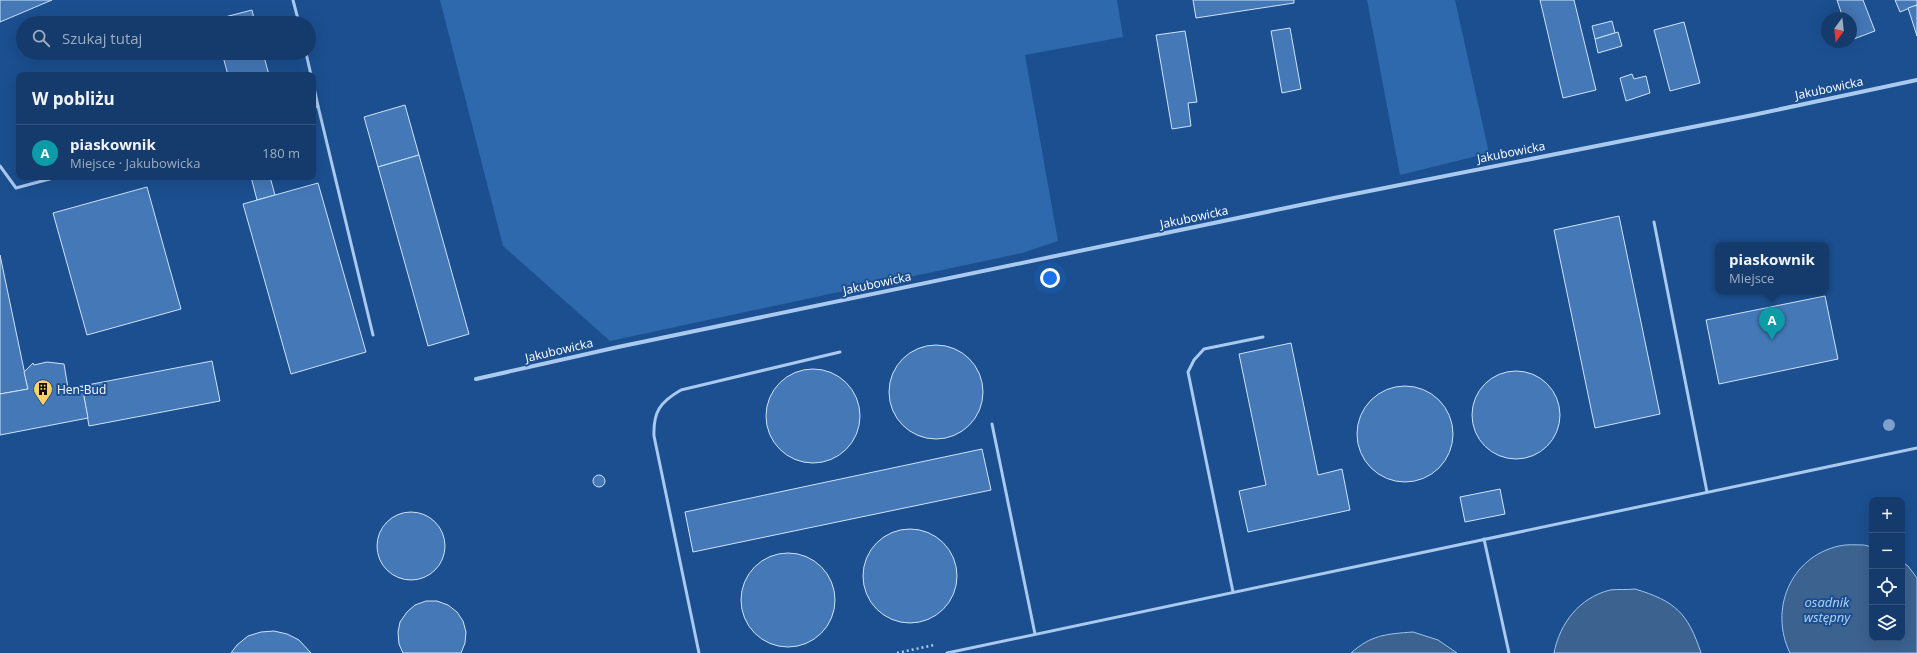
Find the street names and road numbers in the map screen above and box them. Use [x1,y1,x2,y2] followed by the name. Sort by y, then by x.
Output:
[1792,72,1865,104] street label: Jakubowicka
[1474,137,1547,167] street label: Jakubowicka
[1157,201,1230,233] street label: Jakubowicka
[840,267,913,299] street label: Jakubowicka
[522,334,595,366] street label: Jakubowicka

